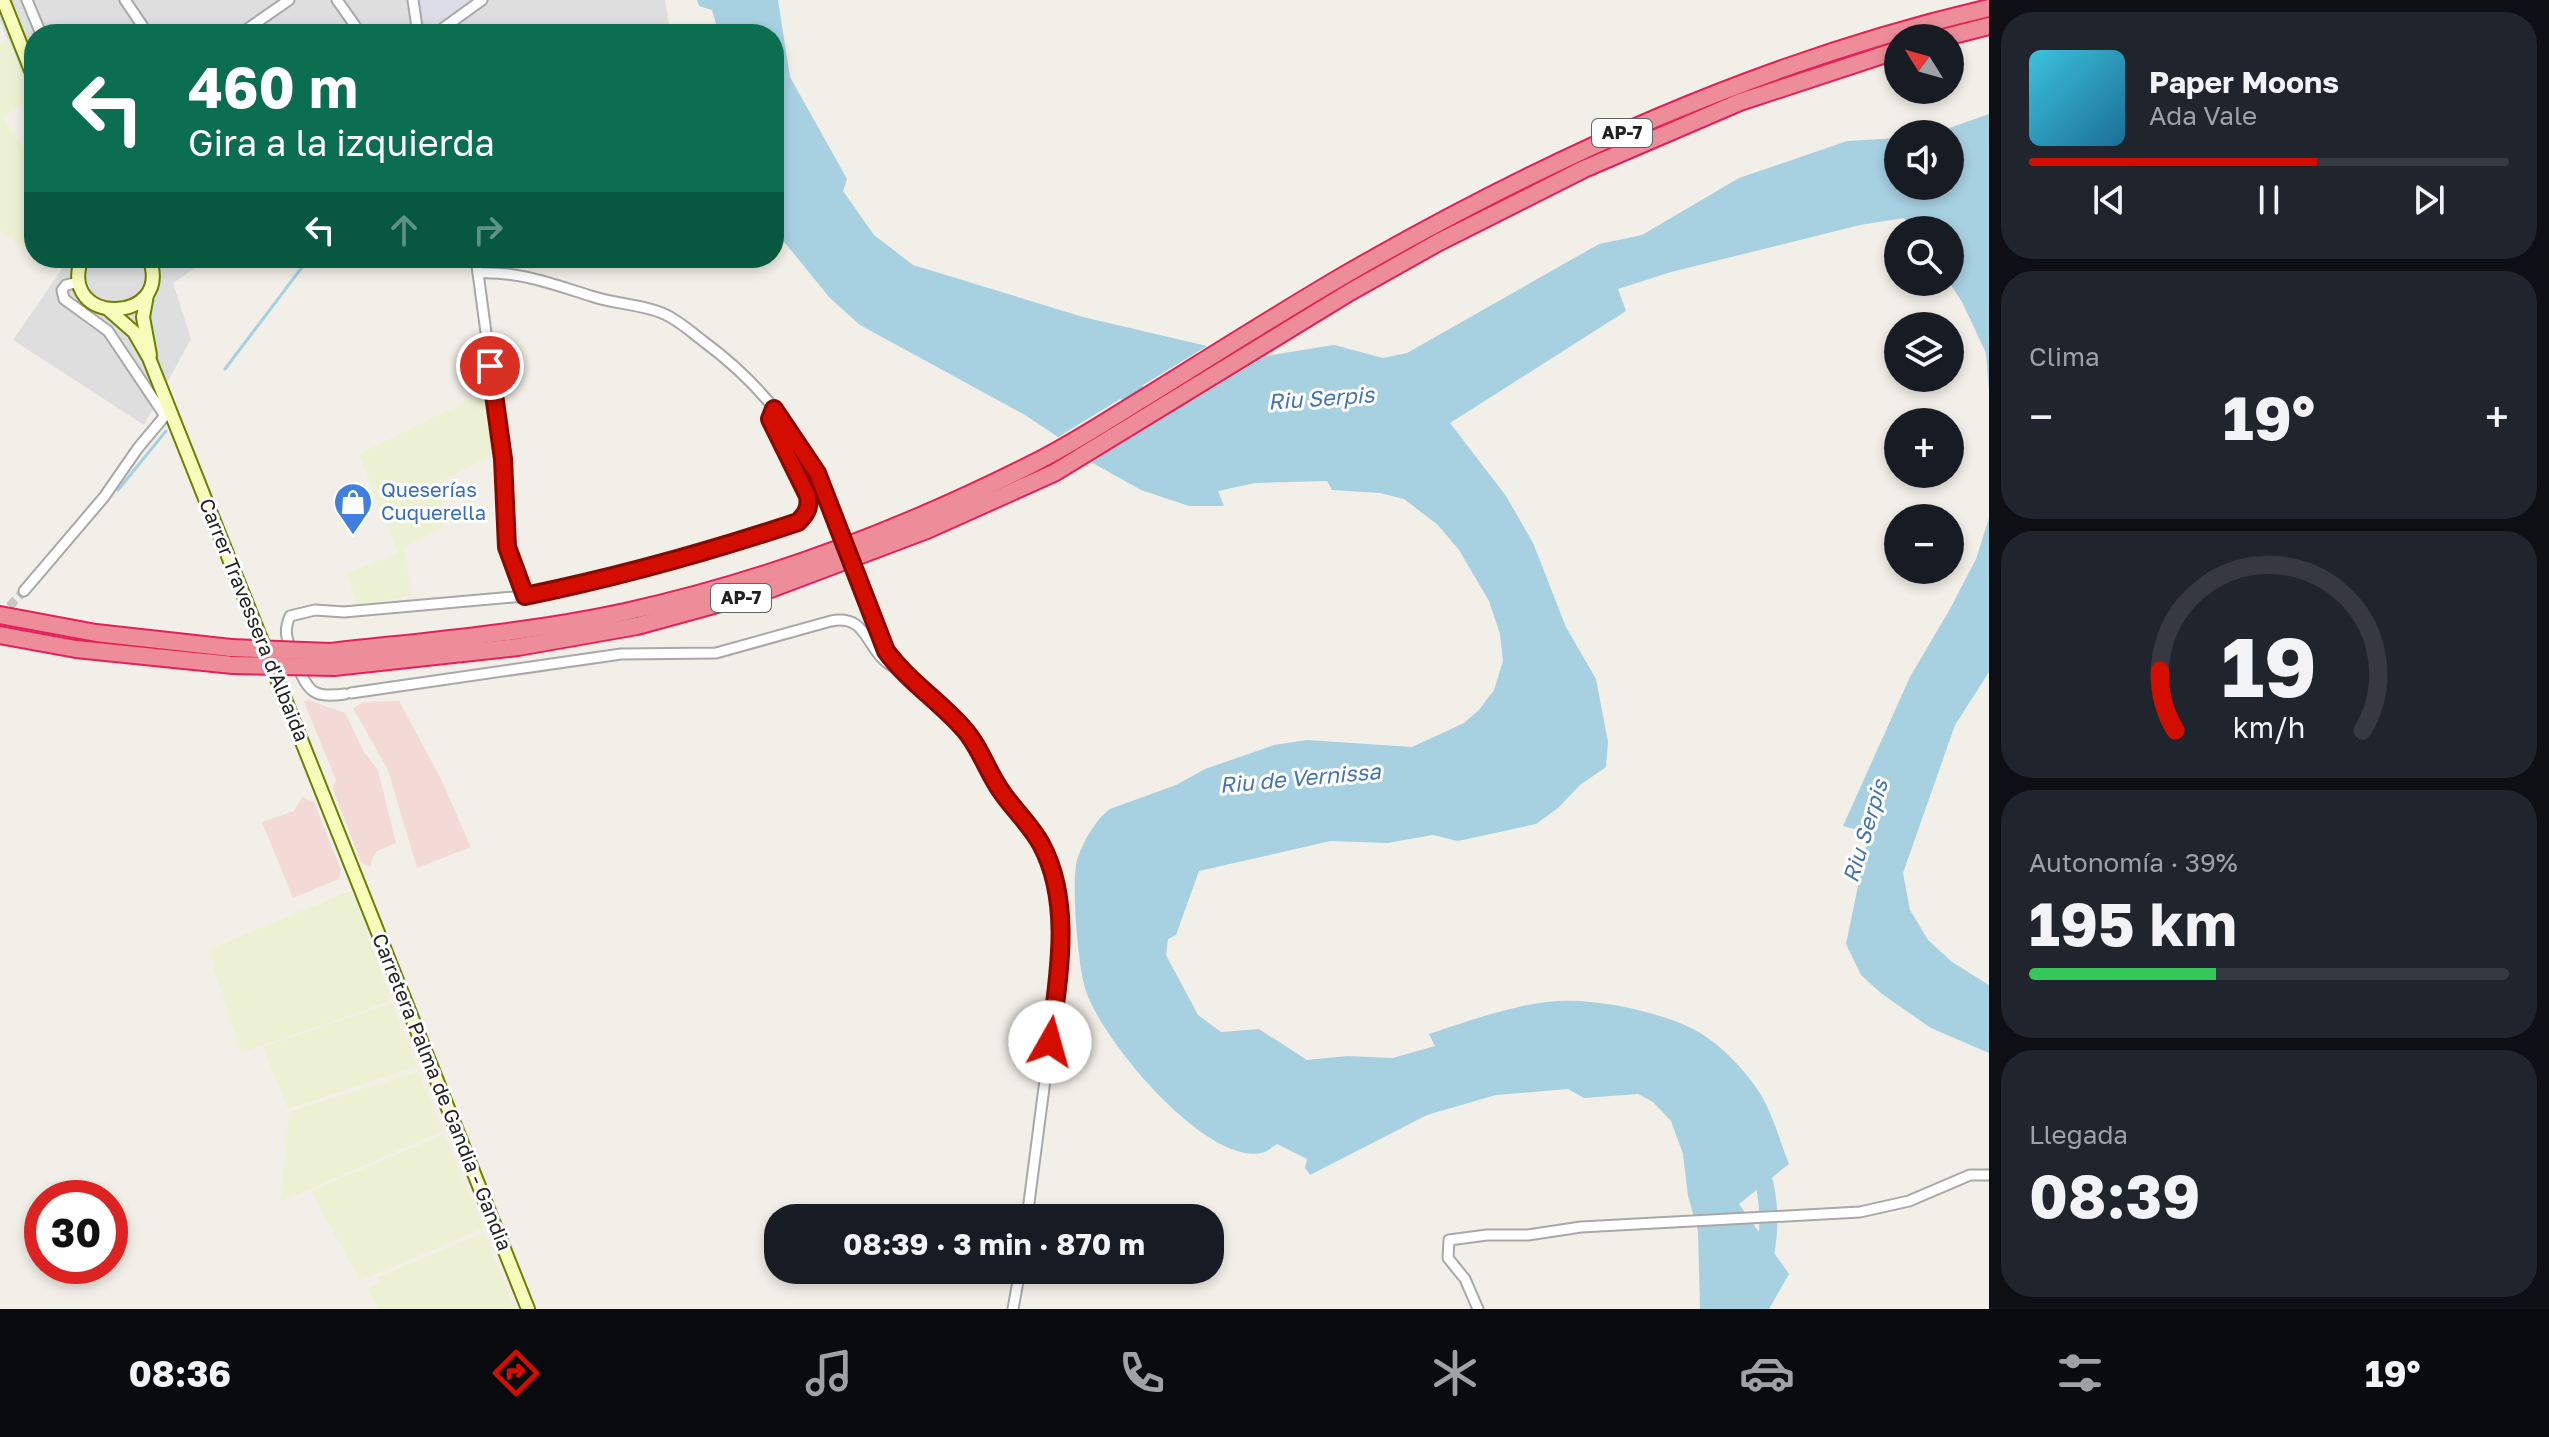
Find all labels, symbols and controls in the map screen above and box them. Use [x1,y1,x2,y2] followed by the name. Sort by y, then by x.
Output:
[1884,24,1964,104] north arrow
[1884,24,1964,584] map controls
[188,53,358,120] text: 460 m
[56,56,160,160] icon: left
[2149,64,2339,100] text: Paper Moons
[2149,100,2257,131] text: Ada Vale
[1592,119,1652,147] road number: AP-7
[1884,120,1964,200] button: sound
[188,121,495,164] text: Gira a la izquierda
[2087,178,2131,222] icon: previous
[2247,178,2291,222] icon: pause
[2407,178,2451,222] icon: next
[298,208,342,252] icon: left
[382,208,426,252] icon: ahead
[466,208,510,252] icon: right
[1884,216,1964,296] button: search
[1884,312,1964,392] button: layers
[456,332,524,400] pin
[2029,341,2100,372] text: Clima
[468,344,512,388] icon: arrive
[1267,380,1376,415] water label: Riu Serpis
[2223,381,2315,453] text: 19°
[2029,390,2053,443] text: −
[2485,390,2509,443] text: +
[1884,408,1964,488] button: +
[381,477,486,524] place label: Queserías Cuquerella
[332,481,374,536] shop icon: Queserías Cuquerella
[195,495,315,745] street label: Carrer Travessera d'Albaida
[1884,504,1964,584] button: −
[711,584,771,612] road number: AP-7
[2221,614,2317,714] text: 19
[2233,710,2305,744] text: km/h
[1218,757,1383,798] water label: Riu de Vernissa
[1836,775,1893,886] water label: Riu Serpis
[2029,847,2237,878] text: Autonomía · 39%
[2029,887,2237,959] text: 195 km
[368,930,518,1254] street label: Carretera Palma de Gandia - Gandia
[1008,1000,1092,1084] position arrow
[2029,1119,2128,1150] text: Llegada
[2029,1159,2200,1231] text: 08:39
[24,1180,128,1284] speed limit sign: 30
[843,1226,1145,1262] text: 08:39 · 3 min · 870 m
[488,1345,544,1401] icon: directions
[801,1345,857,1401] icon: music
[1114,1345,1170,1401] icon: phone
[1427,1345,1483,1401] icon: climate
[1739,1345,1795,1401] icon: car
[2052,1345,2108,1401] icon: filters
[128,1352,231,1395] text: 08:36
[2365,1352,2421,1395] text: 19°

